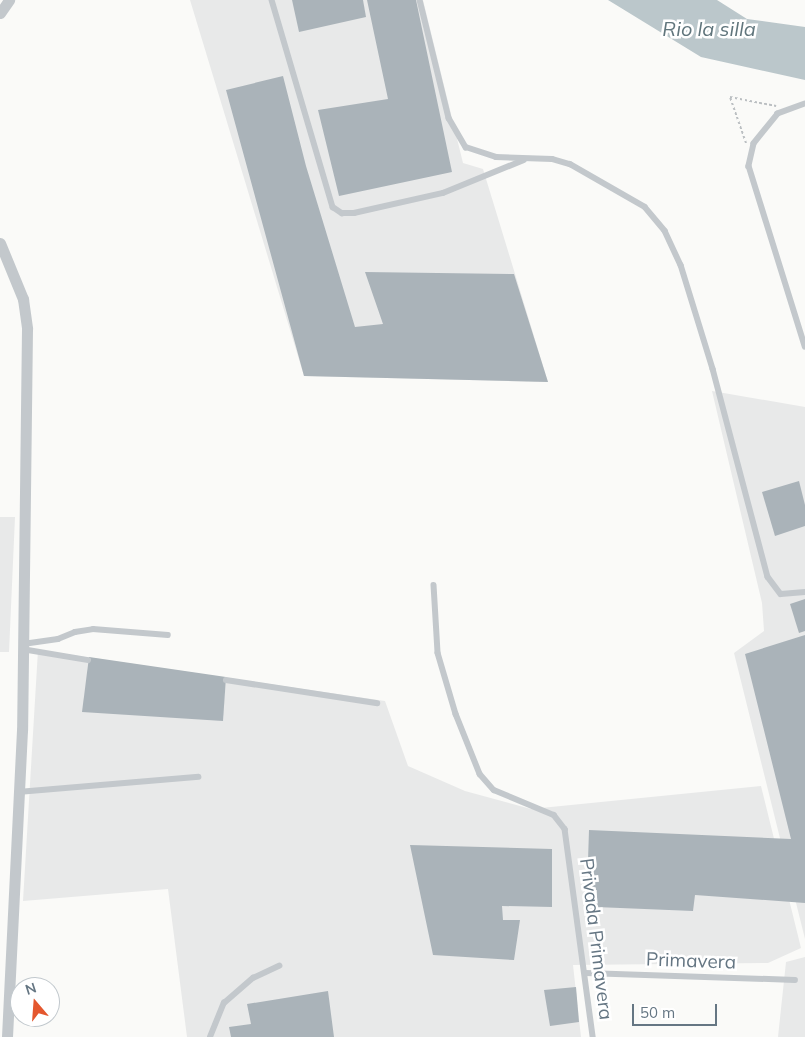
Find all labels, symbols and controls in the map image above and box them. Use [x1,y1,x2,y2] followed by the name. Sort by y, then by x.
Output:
[662,16,756,40] water label: Rio la silla
[575,857,617,1021] street label: Privada Primavera
[646,948,736,974] street label: Primavera
[10,977,60,1027] north arrow
[23,978,38,999] text: N
[635,994,720,1026] scale bar
[640,1003,675,1022] text: 50 m

